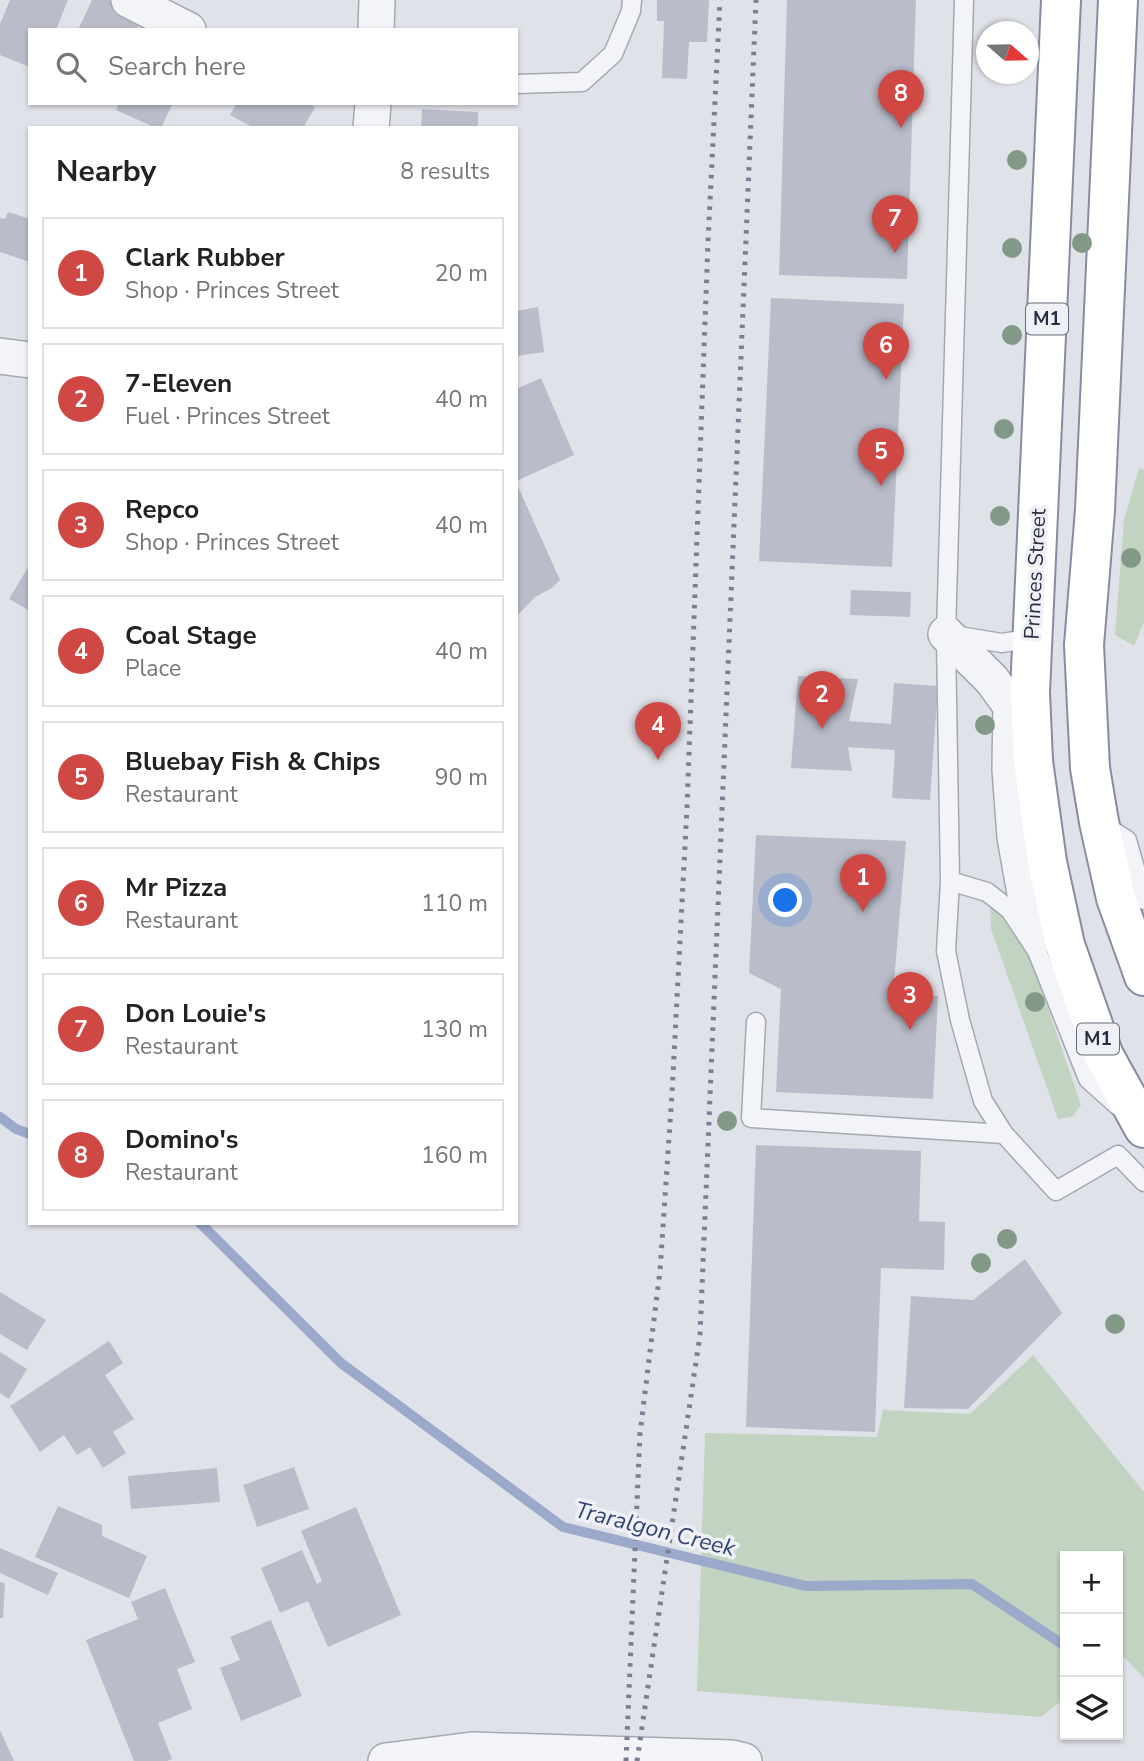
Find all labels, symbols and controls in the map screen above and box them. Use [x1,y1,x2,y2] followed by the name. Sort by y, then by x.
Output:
[976,21,1039,84] north arrow
[28,28,518,105] search box
[52,48,90,86] icon: search
[108,49,246,84] text: Search here
[878,70,924,128] pin: 8
[56,151,156,192] text: Nearby
[400,156,490,187] text: 8 results
[872,195,918,253] pin: 7
[125,240,285,275] text: Clark Rubber
[74,258,88,289] text: 1
[435,258,488,289] text: 20 m
[125,275,339,306] text: Shop · Princes Street
[1026,304,1068,334] road number: M1
[863,322,909,380] pin: 6
[125,366,232,401] text: 7-Eleven
[74,384,88,415] text: 2
[435,384,488,415] text: 40 m
[125,401,330,432] text: Fuel · Princes Street
[858,428,904,486] pin: 5
[125,492,199,527] text: Repco
[1018,507,1052,640] street label: Princes Street
[74,510,88,541] text: 3
[435,510,488,541] text: 40 m
[125,527,339,558] text: Shop · Princes Street
[125,618,257,653] text: Coal Stage
[74,636,88,667] text: 4
[435,636,488,667] text: 40 m
[125,653,181,684] text: Place
[799,671,845,729] pin: 2
[635,702,681,760] pin: 4
[125,744,381,779] text: Bluebay Fish & Chips
[74,762,88,793] text: 5
[435,762,488,793] text: 90 m
[125,779,238,810] text: Restaurant
[840,854,886,912] pin: 1
[125,870,227,905] text: Mr Pizza
[768,883,802,917] your location
[74,888,88,919] text: 6
[421,888,488,919] text: 110 m
[125,905,238,936] text: Restaurant
[887,972,933,1030] pin: 3
[125,996,266,1031] text: Don Louie's
[74,1014,88,1045] text: 7
[421,1014,488,1045] text: 130 m
[1077,1023,1119,1054] road number: M1
[125,1031,238,1062] text: Restaurant
[125,1122,238,1157] text: Domino's
[74,1140,88,1171] text: 8
[421,1140,488,1171] text: 160 m
[125,1157,238,1188] text: Restaurant
[572,1494,739,1564] water label: Traralgon Creek
[1060,1551,1123,1740] map controls
[1060,1551,1123,1614] button: +
[1060,1614,1123,1677] button: −
[1060,1677,1123,1740] button: layers

